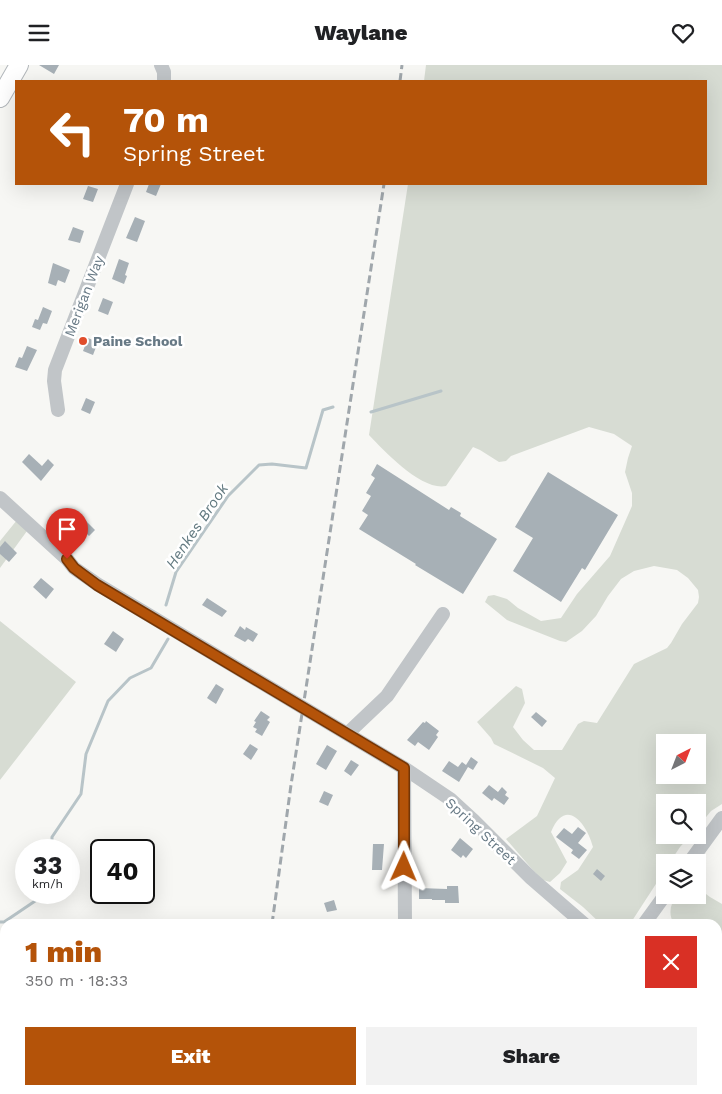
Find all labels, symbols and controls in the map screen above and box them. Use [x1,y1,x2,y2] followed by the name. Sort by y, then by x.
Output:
[25,19,53,47] icon: menu
[669,19,697,47] icon: heart
[314,20,408,45] text: Waylane
[123,99,209,141] text: 70 m
[40,100,105,165] icon: left
[123,141,265,166] text: Spring Street
[61,253,107,339] street label: Merigan Way
[93,333,183,349] place label: Paine School
[77,335,89,347] marker: Paine School
[162,479,232,572] water label: Henkes Brook
[46,508,88,559] pin
[53,515,81,543] icon: arrive
[656,734,706,784] north arrow
[656,734,706,904] map controls
[443,794,520,868] street label: Spring Street
[656,794,706,844] button: search
[90,839,155,904] speed limit sign: 40
[377,840,429,892] position arrow
[33,851,62,880] text: 33
[656,854,706,904] button: layers
[32,877,63,891] text: km/h
[25,934,102,969] text: 1 min
[645,936,697,988] button: close
[25,971,128,990] text: 350 m · 18:33
[25,1027,356,1085] button: Exit
[366,1027,697,1085] button: Share

